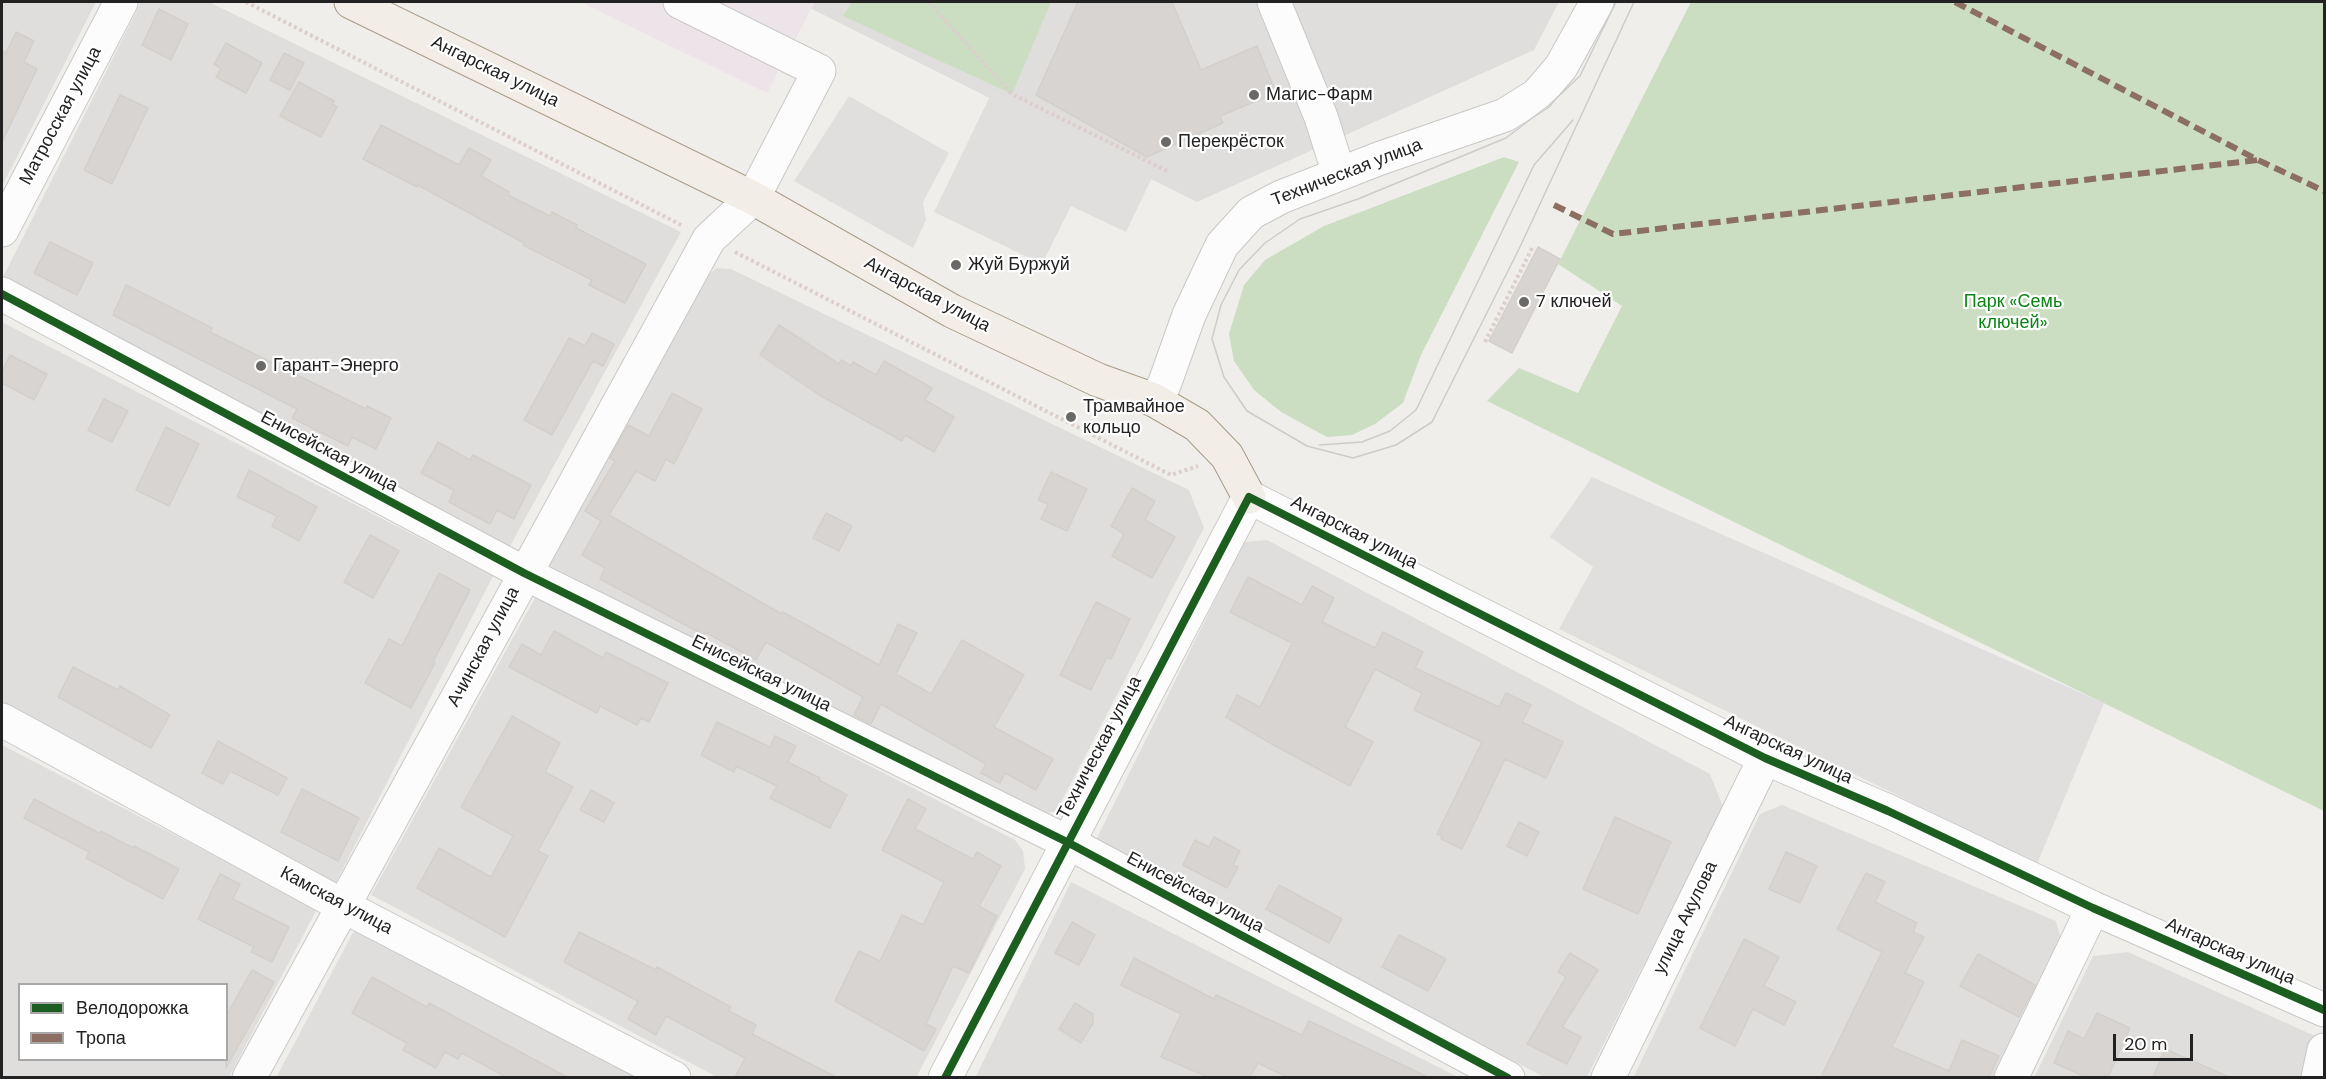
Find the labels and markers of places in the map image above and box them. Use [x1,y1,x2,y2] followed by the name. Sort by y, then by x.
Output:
[1266,84,1373,106] place label: Магис-Фарм
[1247,88,1261,102] marker: Магис-Фарм
[1178,131,1284,153] place label: Перекрёсток
[1159,135,1173,149] marker: Перекрёсток
[968,254,1070,276] place label: Жуй Буржуй
[949,258,963,272] marker: Жуй Буржуй
[1536,291,1612,313] place label: 7 ключей
[1517,295,1531,309] marker: 7 ключей
[273,355,399,377] place label: Гарант-Энерго
[254,359,268,373] marker: Гарант-Энерго
[1083,396,1185,438] place label: Трамвайное кольцо
[1064,410,1078,424] marker: Трамвайное кольцо

